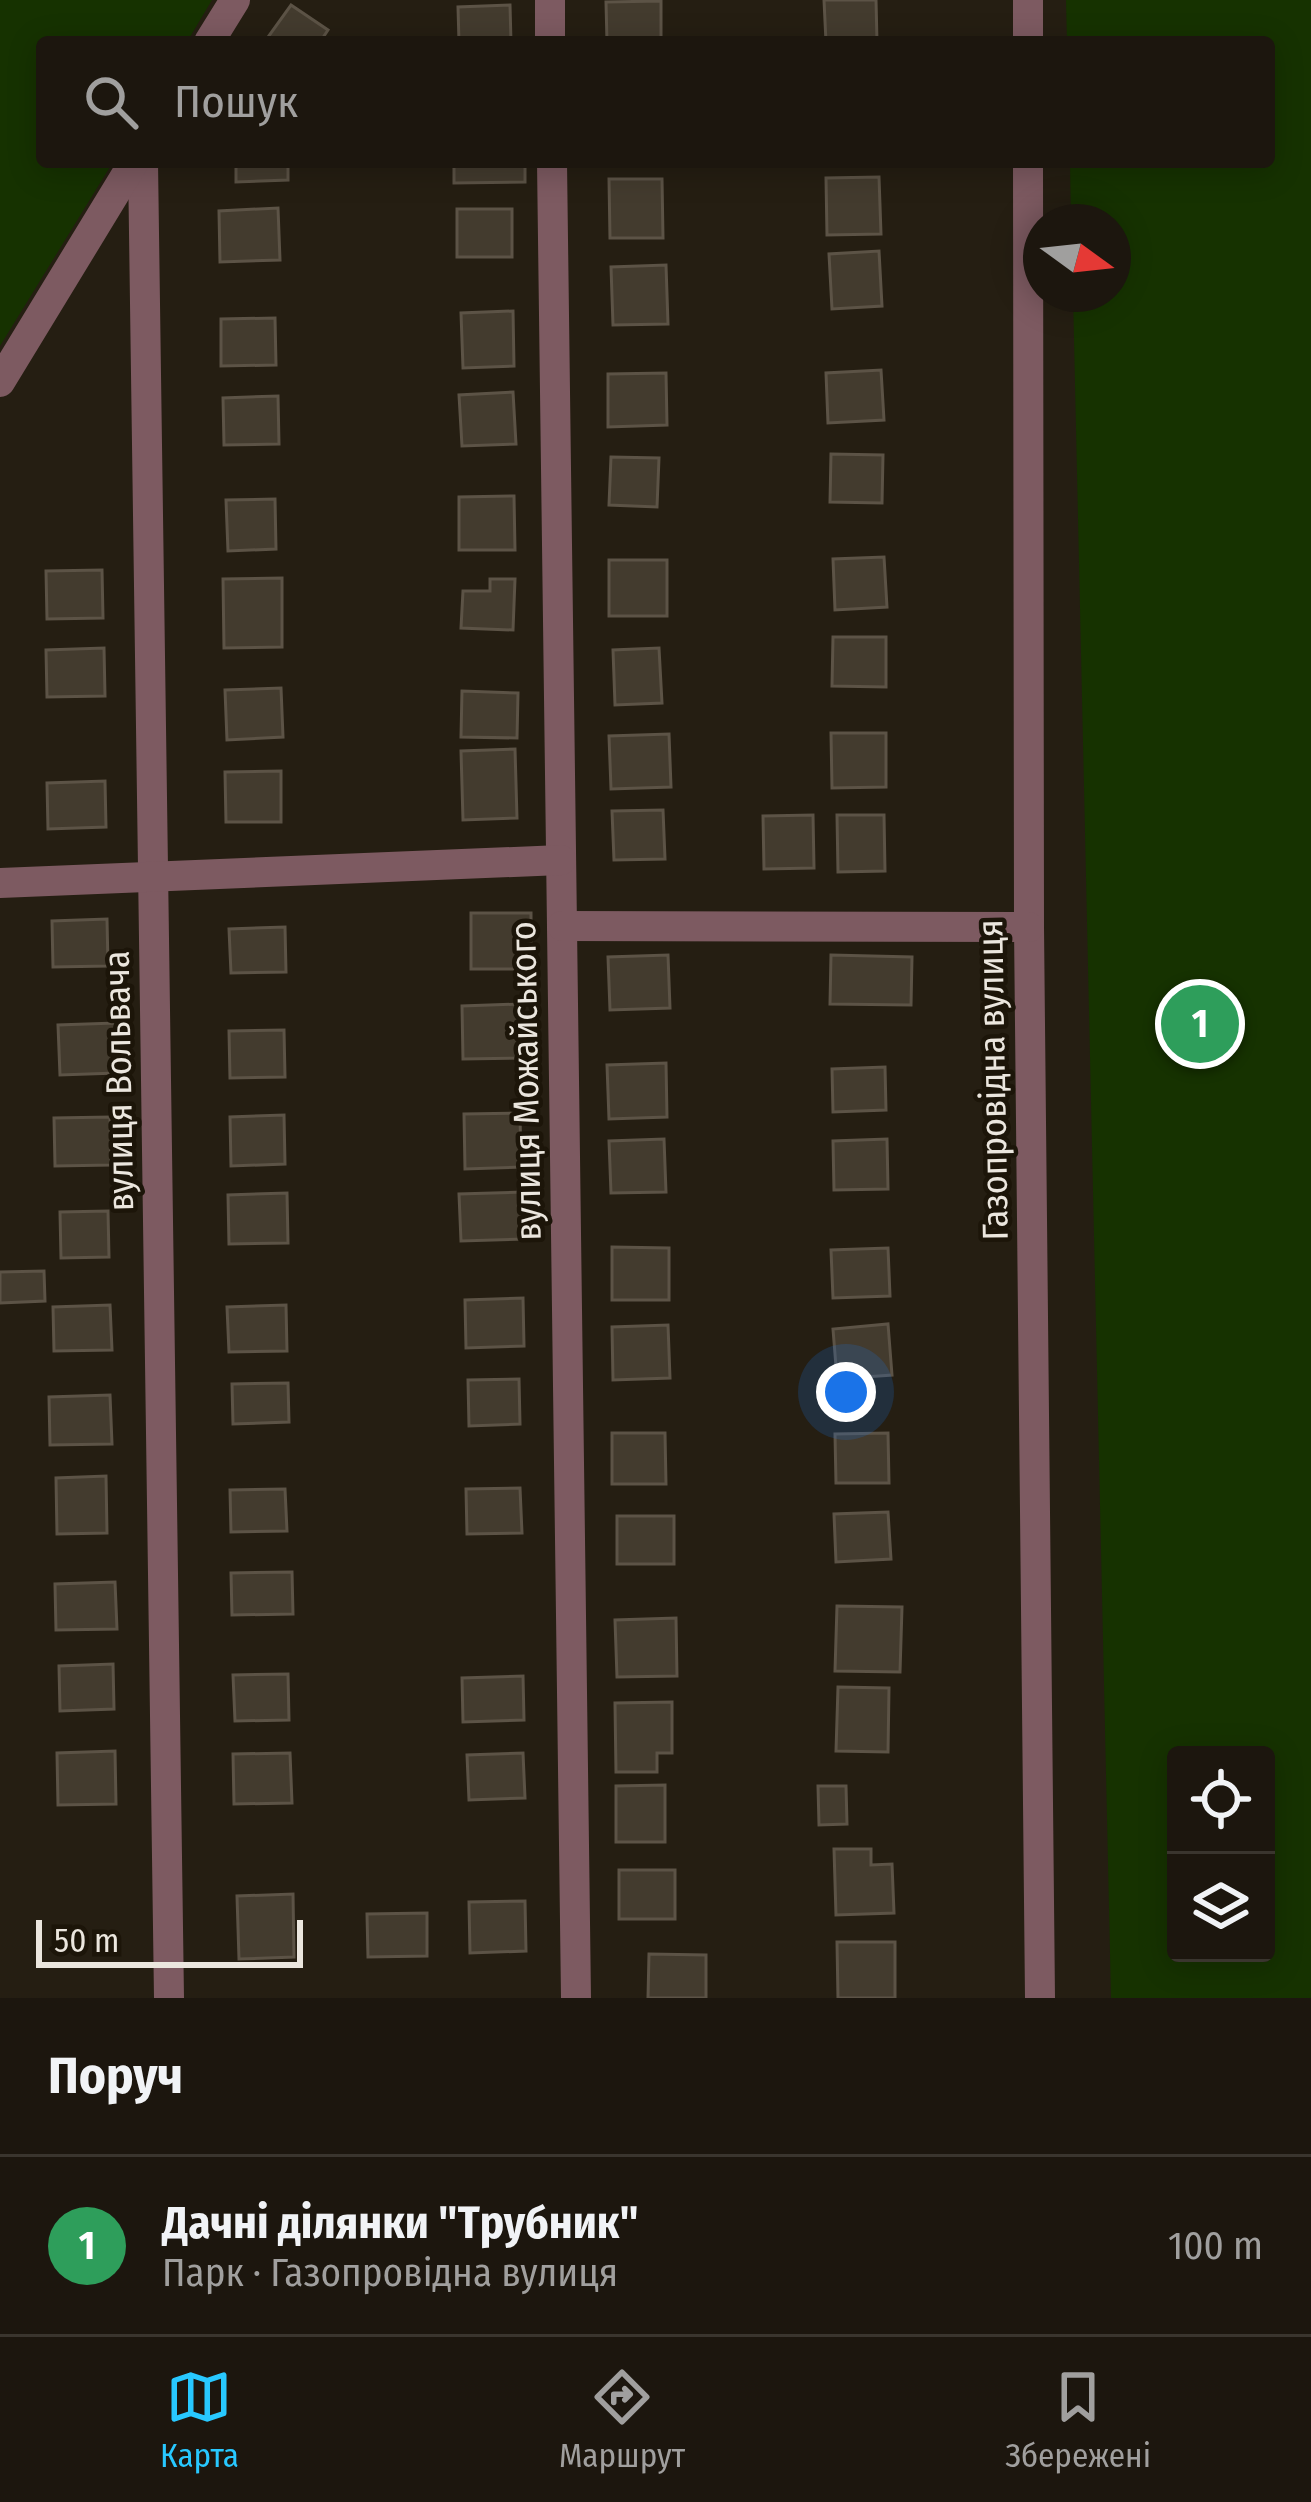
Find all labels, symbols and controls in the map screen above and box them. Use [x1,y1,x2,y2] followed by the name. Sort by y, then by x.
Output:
[36,36,1275,168] search box
[78,69,144,135] icon: search
[174,75,298,129] text: Пошук
[1023,204,1131,312] north arrow
[968,919,1018,1241] street label: Газопровідна вулиця
[501,921,551,1241] street label: вулиця Можайського
[95,950,143,1212] street label: вулиця Вольвача
[1161,979,1239,1069] pin: 1
[816,1362,876,1422] your location
[1167,1746,1275,1962] map controls
[1167,1746,1275,1854] button: locate
[1167,1854,1275,1962] button: layers
[36,1914,303,1967] scale bar
[54,1921,119,1961] text: 50 m
[48,2045,183,2107] text: Поруч
[162,2196,639,2250] text: Дачні ділянки "Трубник"
[79,2223,95,2269] text: 1
[1168,2223,1263,2269] text: 100 m
[162,2250,618,2296] text: Парк · Газопровідна вулиця
[160,2364,239,2476] tab: Карта
[559,2364,685,2476] tab: Маршрут
[1005,2364,1151,2476] tab: Збережені

